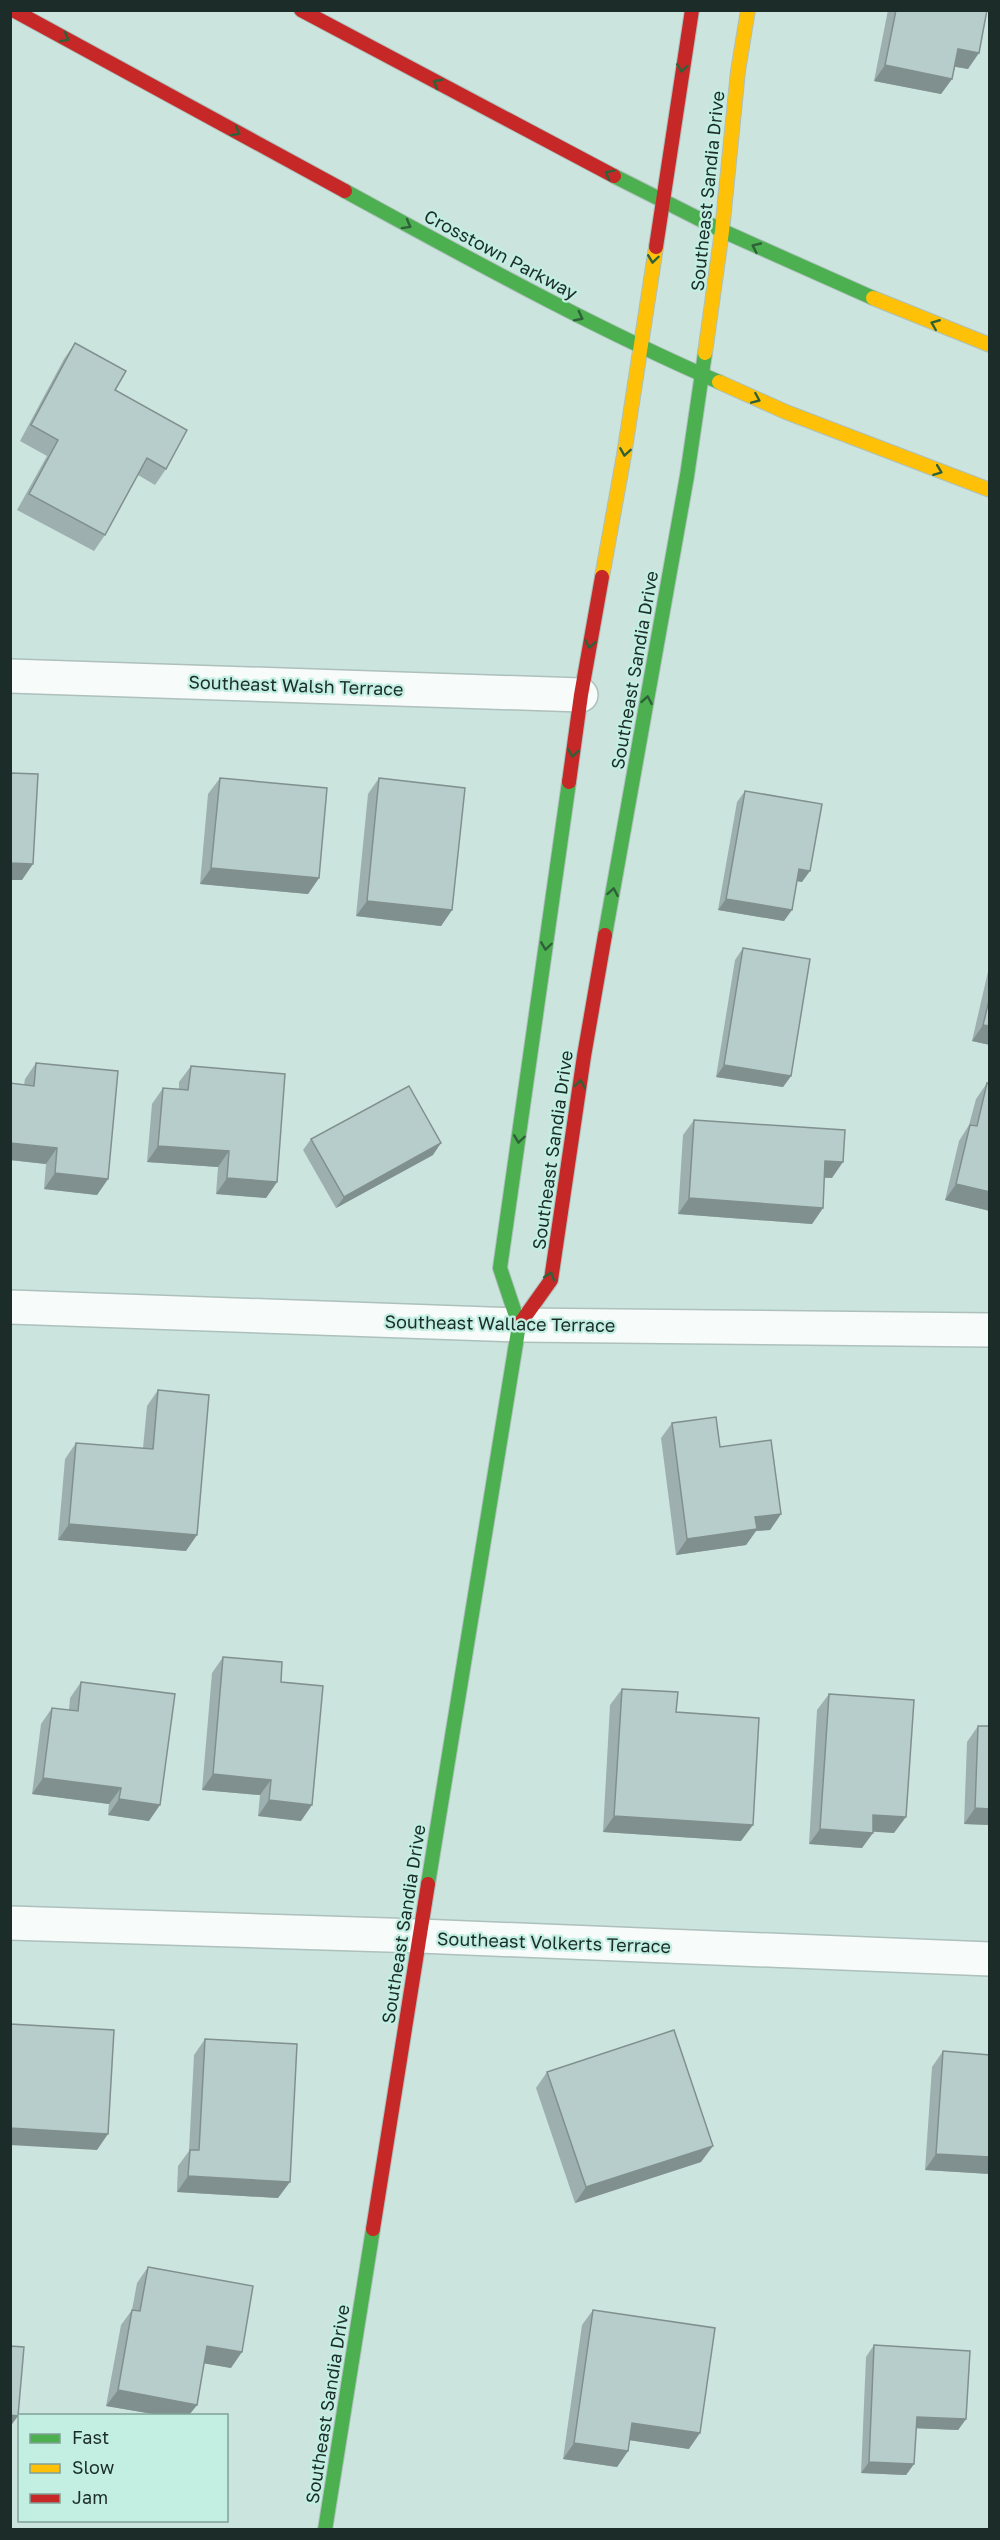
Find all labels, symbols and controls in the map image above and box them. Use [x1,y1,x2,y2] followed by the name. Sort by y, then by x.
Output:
[59,31,69,42] one-way arrow
[676,64,689,73] one-way arrow
[432,79,443,90] one-way arrow
[686,90,728,292] street label: Southeast Sandia Drive
[230,125,240,136] one-way arrow
[604,170,615,182] one-way arrow
[421,204,581,304] street label: Crosstown Parkway
[401,218,412,229] one-way arrow
[751,242,762,254] one-way arrow
[648,254,660,263] one-way arrow
[573,309,584,321] one-way arrow
[930,319,941,331] one-way arrow
[750,392,761,404] one-way arrow
[619,447,631,456] one-way arrow
[931,464,942,476] one-way arrow
[606,569,662,771] street label: Southeast Sandia Drive
[585,639,597,648] one-way arrow
[188,670,404,700] street label: Southeast Walsh Terrace
[641,695,653,704] one-way arrow
[568,748,580,757] one-way arrow
[606,887,619,897] one-way arrow
[540,941,553,951] one-way arrow
[527,1049,577,1251] street label: Southeast Sandia Drive
[573,1079,585,1088] one-way arrow
[513,1134,525,1144] one-way arrow
[543,1271,555,1282] one-way arrow
[384,1310,616,1336] street label: Southeast Wallace Terrace
[376,1823,430,2025] street label: Southeast Sandia Drive
[437,1927,671,1957] street label: Southeast Volkerts Terrace
[300,2303,354,2505] street label: Southeast Sandia Drive
[18,2414,228,2522] legend
[72,2426,109,2448] text: Fast
[72,2456,115,2478] text: Slow
[72,2486,108,2508] text: Jam

